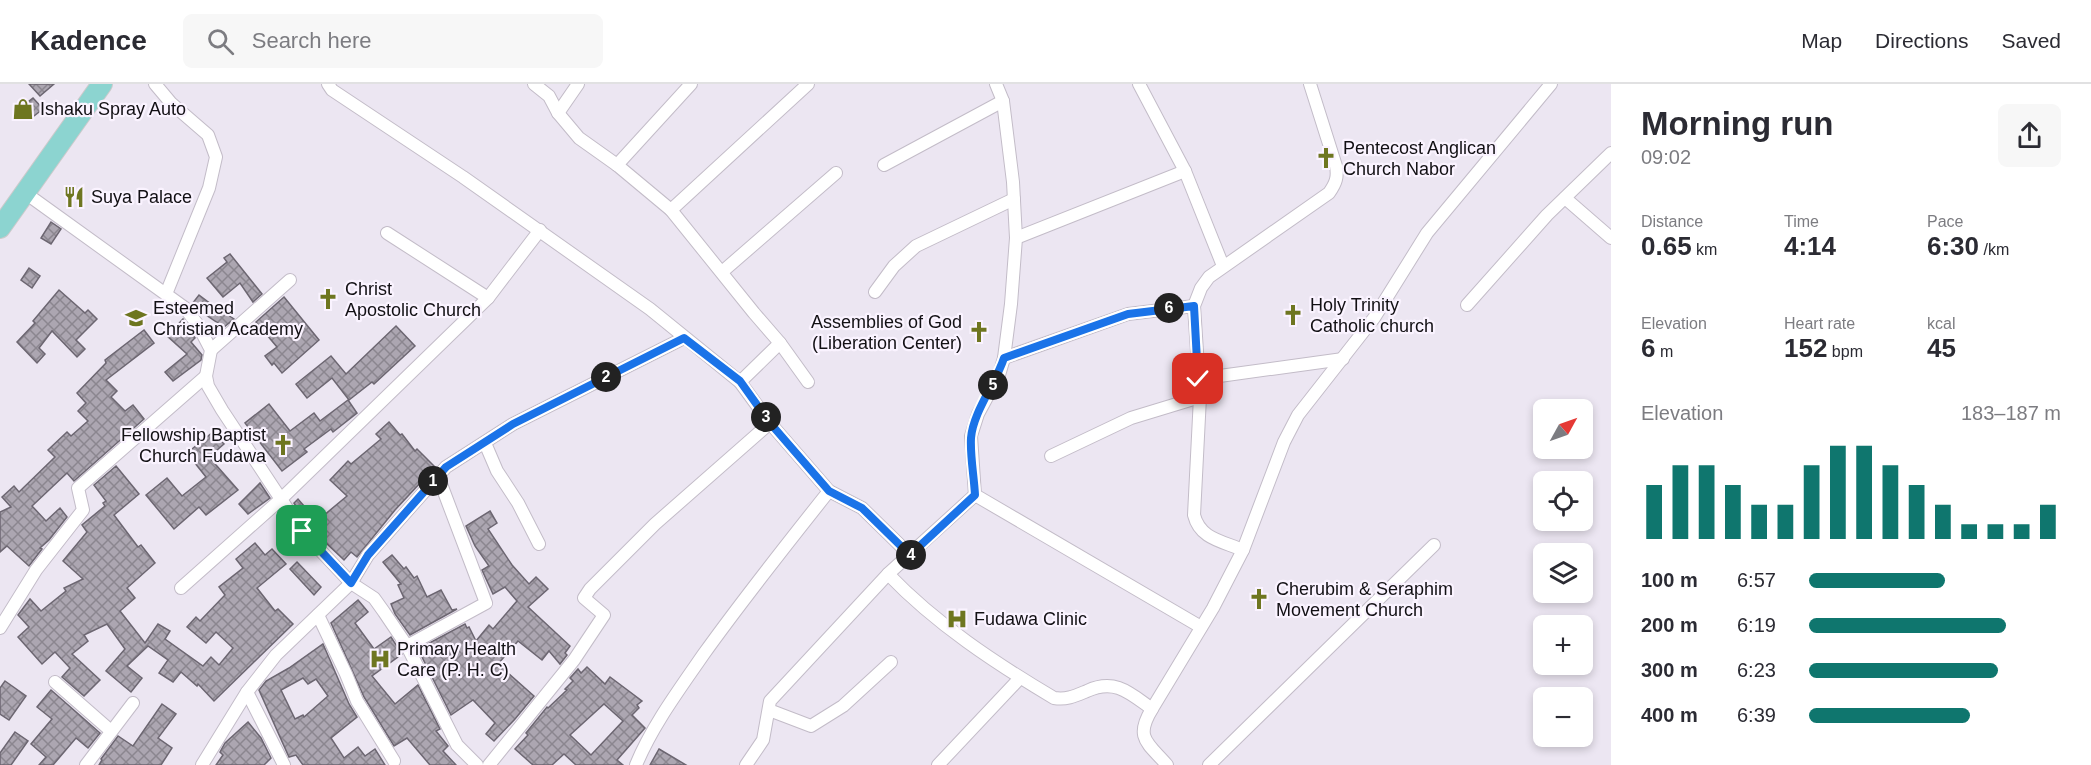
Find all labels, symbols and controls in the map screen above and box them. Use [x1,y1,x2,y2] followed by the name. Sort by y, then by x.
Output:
[183,14,603,68] search box
[30,25,147,56] text: Kadence
[204,25,237,58] icon: search
[252,28,372,53] text: Search here
[1801,29,1842,52] text: Map
[1875,29,1968,52] text: Directions
[2001,29,2061,52] text: Saved
[11,97,35,121] shop icon: Ishaku Spray Auto
[40,99,186,119] place label: Ishaku Spray Auto
[1998,104,2061,167] button: share
[1641,105,1833,142] text: Morning run
[1343,138,1496,179] place label: Pentecost Anglican Church Nabor
[1314,146,1338,170] church icon: Pentecost Anglican Church Nabor
[1641,146,1691,168] text: 09:02
[62,185,86,209] restaurant icon: Suya Palace
[91,187,192,207] place label: Suya Palace
[1641,213,1703,230] text: Distance
[1784,213,1819,230] text: Time
[1927,213,1963,230] text: Pace
[1641,231,1692,261] text: 0.65
[1784,231,1836,261] text: 4:14
[1927,231,1979,261] text: 6:30
[1692,241,1717,258] text: km
[1979,241,2009,258] text: /km
[345,279,481,320] place label: Christ Apostolic Church
[316,287,340,311] church icon: Christ Apostolic Church
[1154,293,1184,323] pin: 6
[1310,295,1434,336] place label: Holy Trinity Catholic church
[153,298,303,339] place label: Esteemed Christian Academy
[1165,299,1173,316] text: 6
[1281,303,1305,327] church icon: Holy Trinity Catholic church
[124,306,148,330] school or university icon: Esteemed Christian Academy
[811,312,962,353] place label: Assemblies of God (Liberation Center)
[1641,315,1707,332] text: Elevation
[1784,315,1855,332] text: Heart rate
[1927,315,1955,332] text: kcal
[967,320,991,344] church icon: Assemblies of God (Liberation Center)
[1641,333,1655,363] text: 6
[1784,333,1827,363] text: 152
[1927,333,1956,363] text: 45
[1655,343,1673,360] text: m
[1827,343,1863,360] text: bpm
[1172,353,1223,404] pin
[591,362,621,392] pin: 2
[1181,362,1214,395] icon: check
[602,368,610,385] text: 2
[978,370,1008,400] pin: 5
[989,376,997,393] text: 5
[1533,399,1593,459] north arrow
[1533,399,1593,747] map controls
[751,402,781,432] pin: 3
[1641,402,1723,424] text: Elevation
[1961,402,2061,424] text: 183–187 m
[762,408,770,425] text: 3
[121,425,267,466] place label: Fellowship Baptist Church Fudawa
[271,433,295,457] church icon: Fellowship Baptist Church Fudawa
[418,466,448,496] pin: 1
[1533,471,1593,531] button: locate
[429,472,437,489] text: 1
[276,505,327,556] pin
[285,514,318,547] icon: arrive
[896,540,926,570] pin: 4
[1533,543,1593,603] button: layers
[907,546,915,563] text: 4
[1641,569,1698,591] text: 100 m
[1737,569,1776,591] text: 6:57
[1276,579,1453,620] place label: Cherubim & Seraphim Movement Church
[1247,587,1271,611] church icon: Cherubim & Seraphim Movement Church
[945,607,969,631] hospital icon: Fudawa Clinic
[974,609,1087,629] place label: Fudawa Clinic
[1641,614,1698,636] text: 200 m
[1737,614,1776,636] text: 6:19
[1533,615,1593,675] button: +
[397,639,516,680] place label: Primary Health Care (P. H. C)
[368,647,392,671] hospital icon: Primary Health Care (P. H. C)
[1641,659,1698,681] text: 300 m
[1737,659,1776,681] text: 6:23
[1533,687,1593,747] button: −
[1641,704,1698,726] text: 400 m
[1737,704,1776,726] text: 6:39

